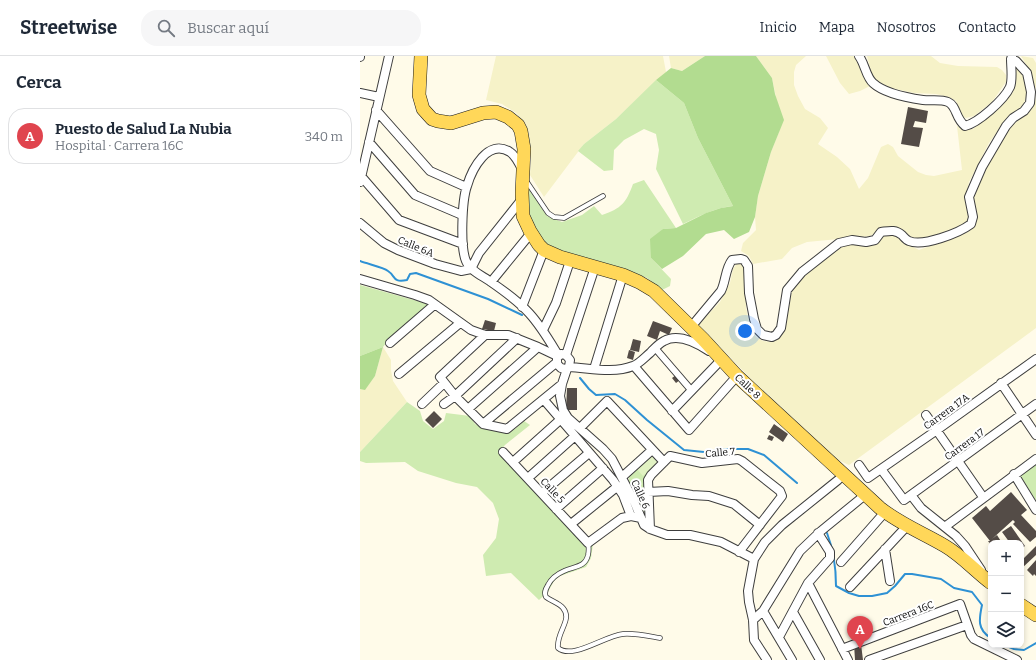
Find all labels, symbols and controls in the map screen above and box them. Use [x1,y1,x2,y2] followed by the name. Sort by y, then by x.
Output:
[141,10,421,46] search box
[20,16,117,39] text: Streetwise
[155,17,177,39] icon: search
[187,19,269,37] text: Buscar aquí
[760,19,797,36] text: Inicio
[819,19,855,36] text: Mapa
[877,19,936,36] text: Nosotros
[958,19,1016,36] text: Contacto
[16,72,61,93] text: Cerca
[55,120,232,138] text: Puesto de Salud La Nubia
[25,129,35,144] text: A
[305,129,343,144] text: 340 m
[55,138,184,153] text: Hospital · Carrera 16C
[396,234,436,260] street label: Calle 6A
[735,321,755,341] your location
[732,372,763,402] street label: Calle 8
[921,391,972,432] street label: Carrera 17A
[942,426,987,463] street label: Carrera 17
[705,446,736,460] street label: Calle 7
[538,476,567,506] street label: Calle 5
[628,478,652,511] street label: Calle 6
[988,540,1024,648] map controls
[988,540,1024,576] button: +
[988,576,1024,612] button: −
[881,599,936,629] street label: Carrera 16C
[988,612,1024,648] button: layers
[847,616,873,649] pin: A

